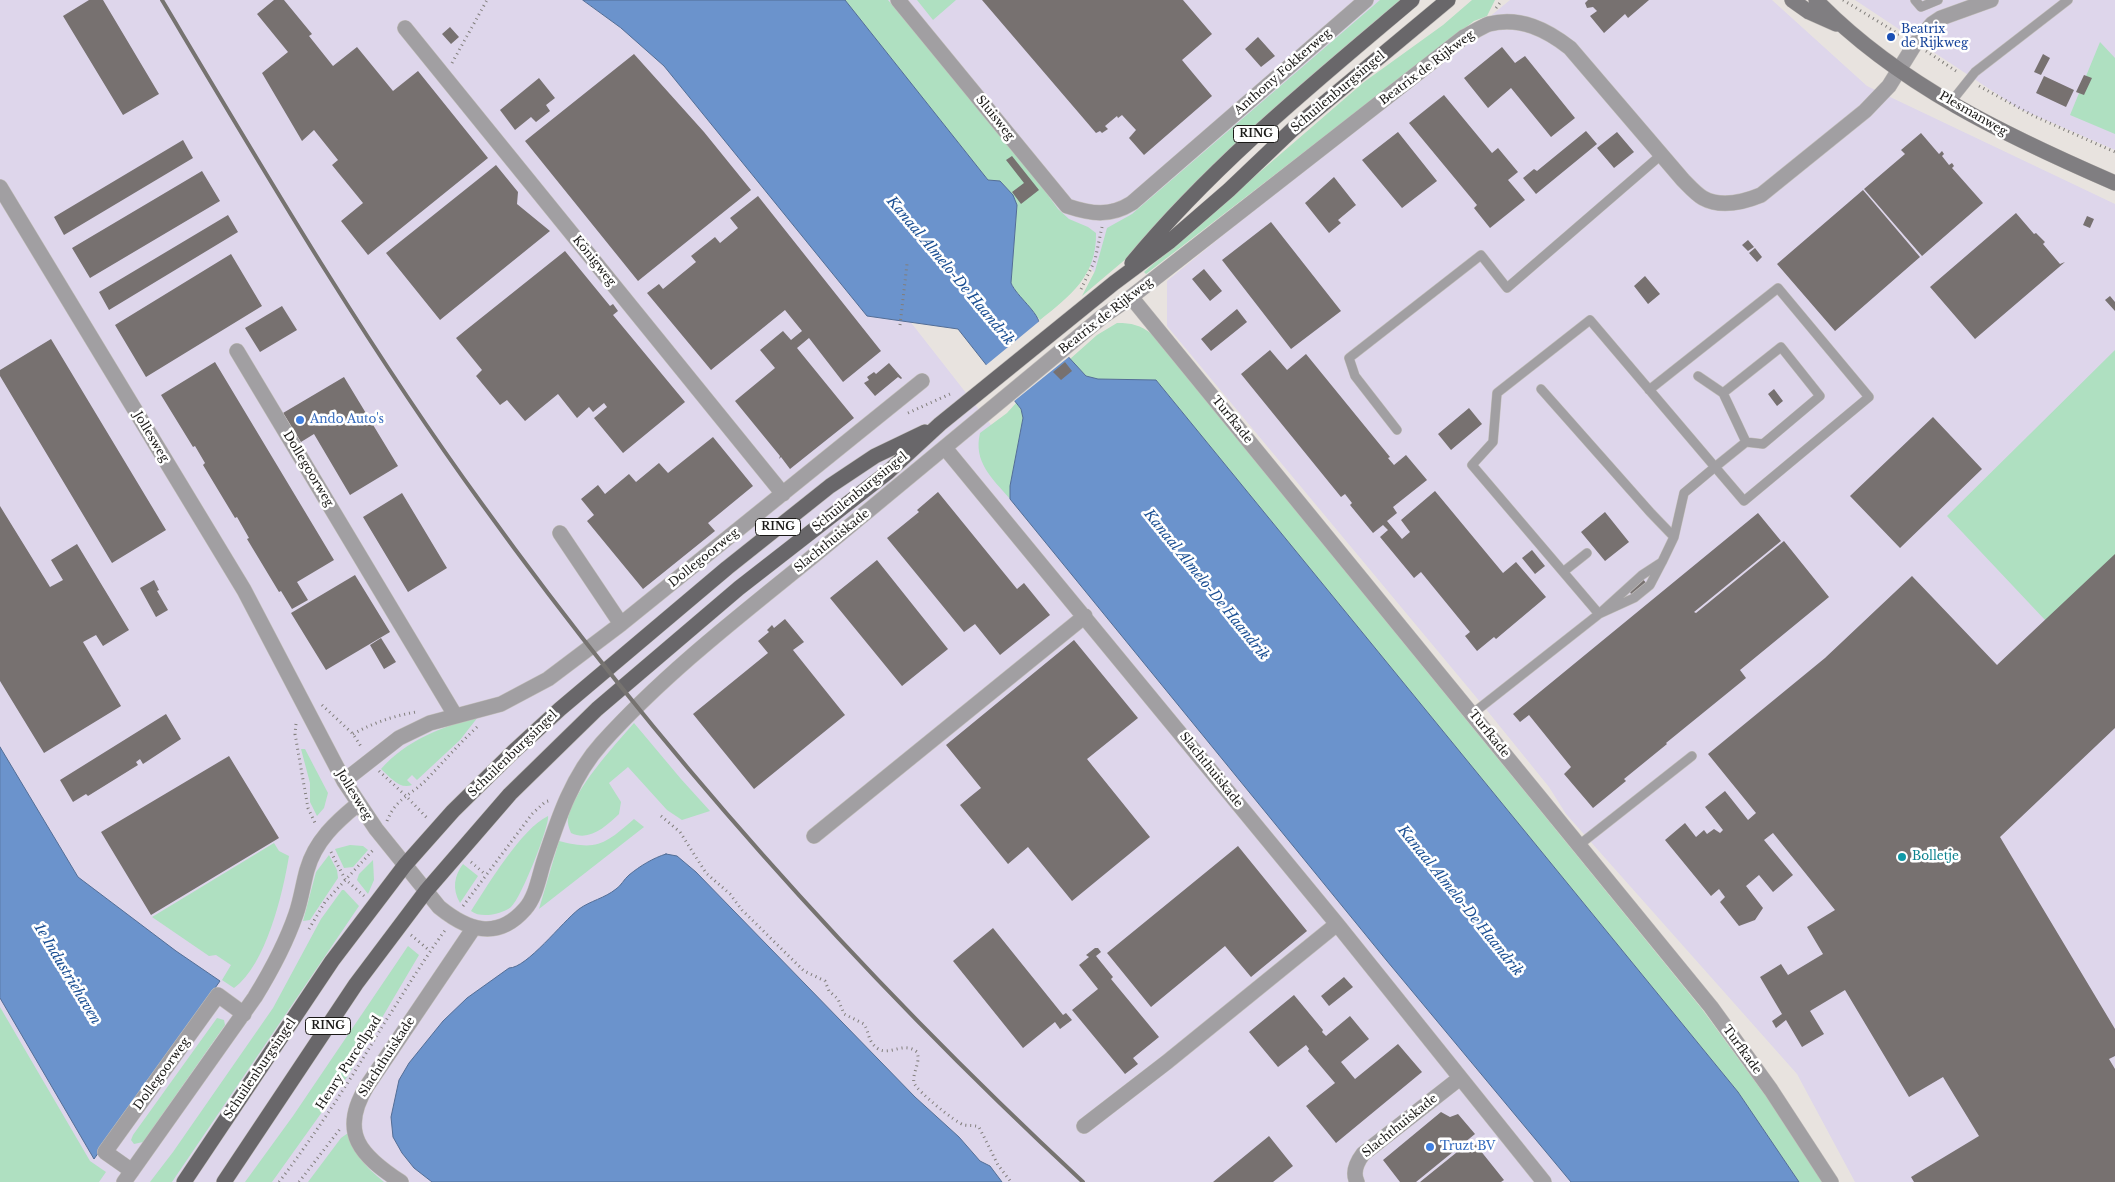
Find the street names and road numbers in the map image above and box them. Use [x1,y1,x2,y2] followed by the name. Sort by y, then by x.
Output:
[1232,26,1334,118] street label: Anthony Fokkerweg
[1377,28,1477,108] street label: Beatrix de Rijkweg
[1288,49,1388,135] street label: Schuilenburgsingel
[1936,89,2010,139] street label: Plesmanweg
[973,93,1017,143] street label: Sluisweg
[1234,126,1278,142] road number: RING
[569,233,619,289] street label: Königweg
[1056,275,1156,357] street label: Beatrix de Rijkweg
[1209,393,1255,447] street label: Turfkade
[130,409,172,465] street label: Jollesweg
[280,429,336,509] street label: Dollegoorweg
[810,449,910,535] street label: Schuilenburgsingel
[792,506,872,576] street label: Slachthuiskade
[756,518,800,536] road number: RING
[666,525,742,591] street label: Dollegoorweg
[1466,707,1512,761] street label: Turfkade
[466,708,560,800] street label: Schuilenburgsingel
[1176,730,1246,810] street label: Slachthuiskade
[333,767,375,823] street label: Jollesweg
[313,1014,385,1112] street label: Henry Purcellpad
[356,1014,418,1100] street label: Slachthuiskade
[221,1016,299,1122] street label: Schuilenburgsingel
[306,1018,350,1034] road number: RING
[1720,1023,1764,1077] street label: Turfkade
[131,1035,193,1113] street label: Dollegoorweg
[1360,1091,1440,1161] street label: Slachthuiskade

